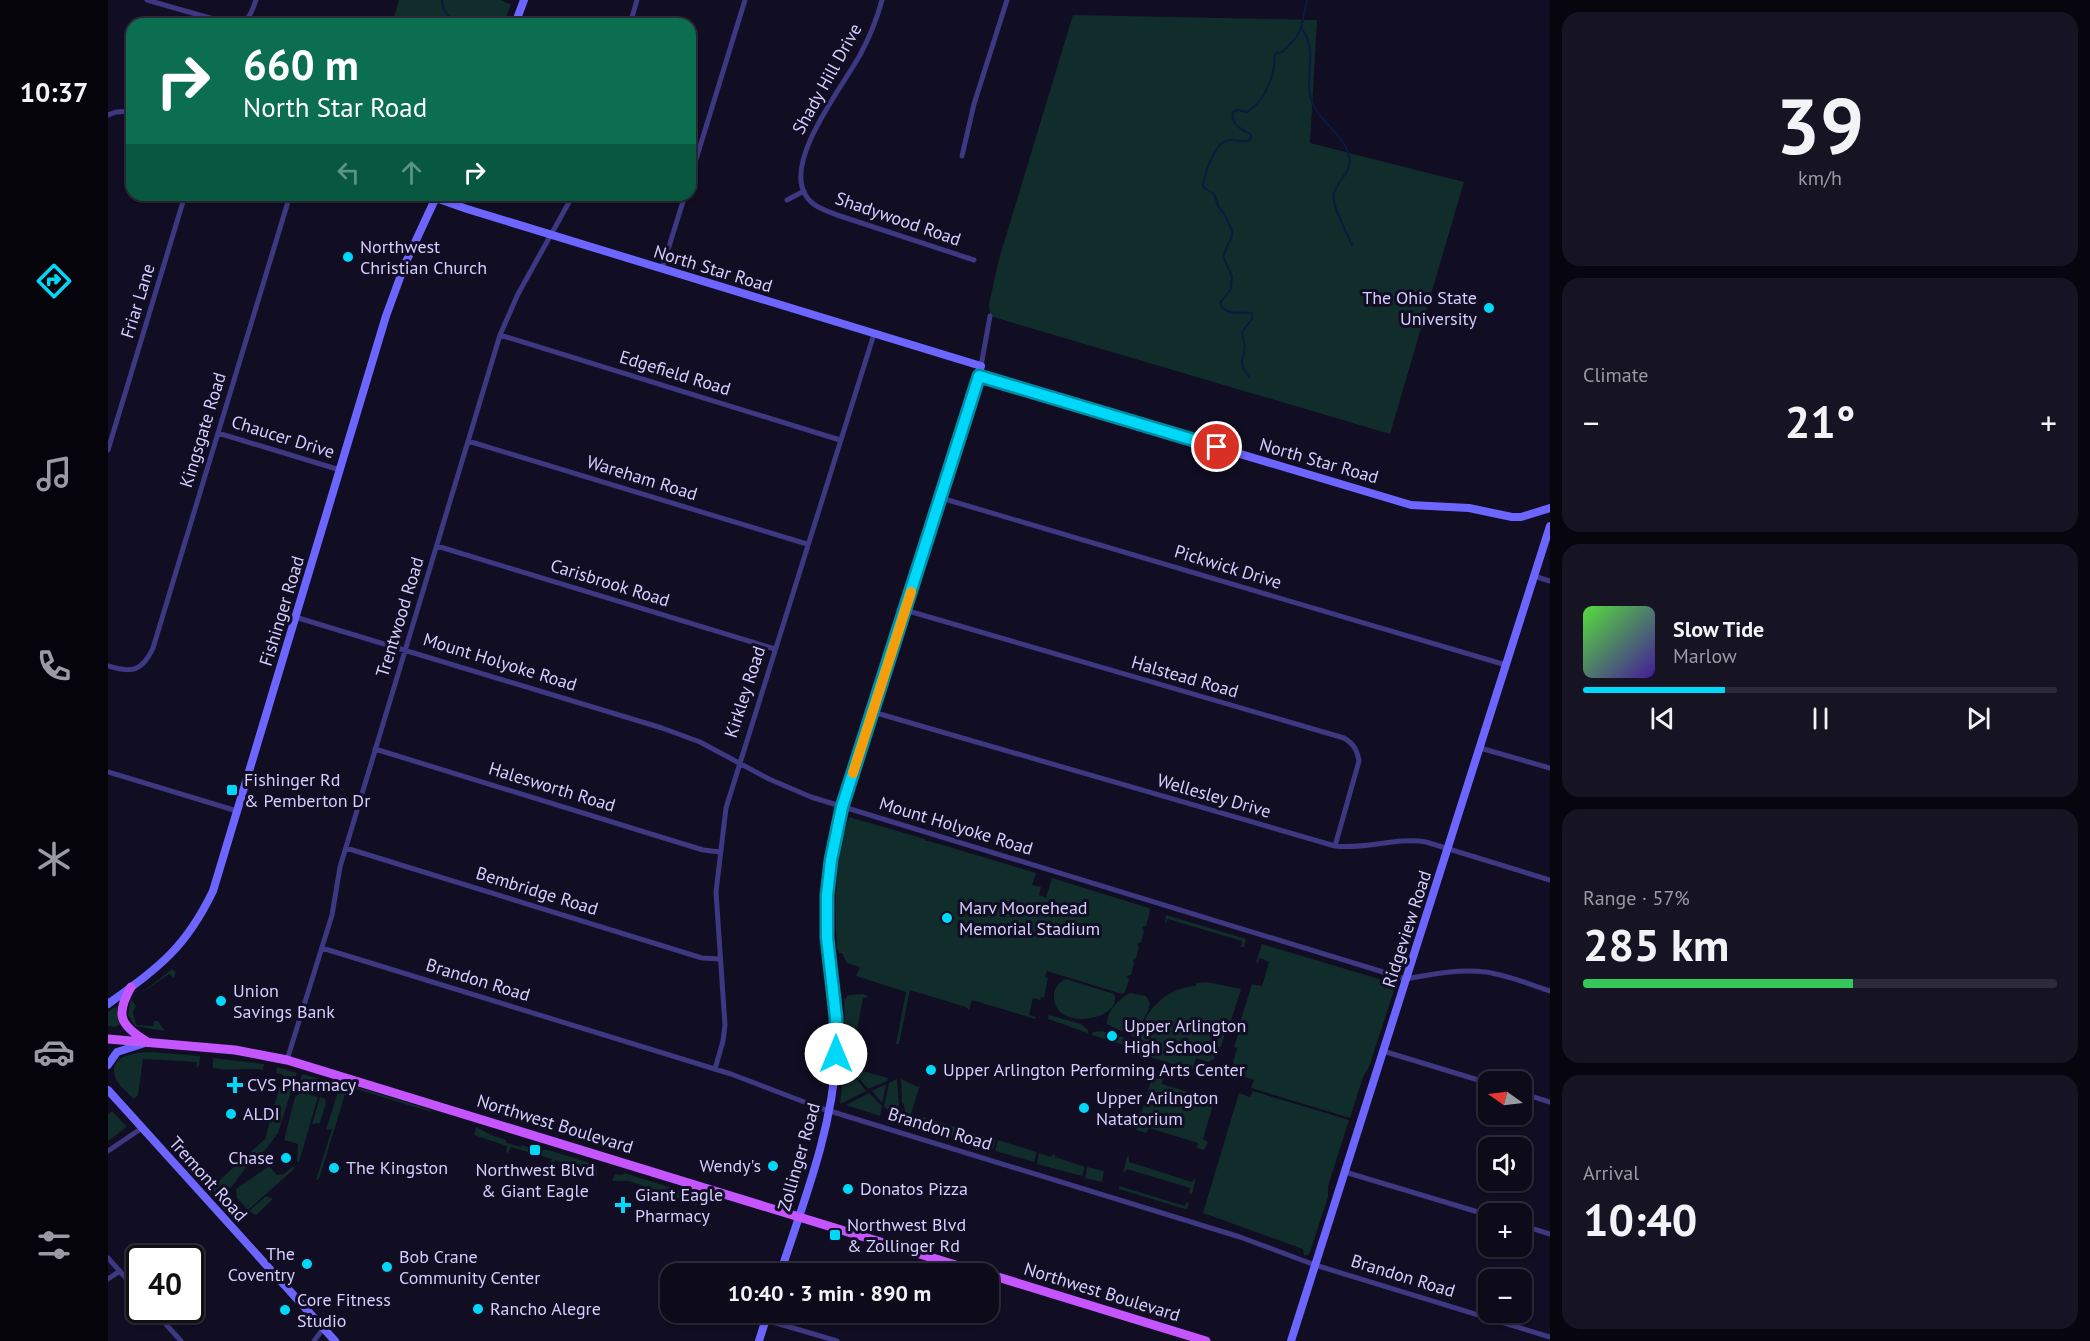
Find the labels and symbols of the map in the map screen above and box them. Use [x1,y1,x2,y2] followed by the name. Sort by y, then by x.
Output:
[787,19,866,138] street label: Shady Hill Drive
[832,186,964,251] street label: Shadywood Road
[360,235,487,279] place label: Northwest Christian Church
[651,240,775,297] street label: North Star Road
[341,250,355,264] marker: Northwest Christian Church
[115,261,160,341] street label: Friar Lane
[1362,286,1478,330] place label: The Ohio State University
[1482,301,1496,315] marker: The Ohio State University
[617,345,733,400] street label: Edgefield Road
[174,369,231,490] street label: Kingsgate Road
[229,410,338,463] street label: Chaucer Drive
[1191,421,1242,472] pin
[1257,433,1381,488] street label: North Star Road
[584,450,700,505] street label: Wareham Road
[1172,539,1285,594] street label: Pickwick Drive
[254,553,309,669] street label: Fishinger Road
[548,553,673,612] street label: Carisbrook Road
[370,554,429,680] street label: Trentwood Road
[420,627,580,696] street label: Mount Holyoke Road
[719,643,770,741] street label: Kirkley Road
[1129,650,1241,703] street label: Halstead Road
[486,756,618,817] street label: Halesworth Road
[244,768,370,812] place label: Fishinger Rd & Pemberton Dr
[1155,768,1274,823] street label: Wellesley Drive
[225,783,239,797] marker: Fishinger Rd & Pemberton Dr
[876,791,1036,860] street label: Mount Holyoke Road
[473,861,601,920] street label: Bembridge Road
[1377,867,1436,990] street label: Ridgeview Road
[959,896,1100,940] place label: Marv Moorehead Memorial Stadium
[940,911,954,925] marker: Marv Moorehead Memorial Stadium
[423,953,533,1006] street label: Brandon Road
[233,979,335,1023] place label: Union Savings Bank
[214,994,228,1008] marker: Union Savings Bank
[1124,1014,1246,1058] place label: Upper Arlington High School
[804,1022,868,1086] position arrow
[1105,1029,1119,1043] marker: Upper Arlington High School
[943,1058,1245,1081] place label: Upper Arlington Performing Arts Center
[924,1063,938,1077] marker: Upper Arlington Performing Arts Center
[1478,1071,1532,1125] north arrow
[247,1073,357,1096] place label: CVS Pharmacy
[228,1078,242,1092] marker: CVS Pharmacy
[1096,1086,1218,1130] place label: Upper Arilngton Natatorium
[474,1089,636,1158] street label: Northwest Boulevard
[772,1100,825,1214] street label: Zollinger Road
[1077,1101,1091,1115] marker: Upper Arilngton Natatorium
[243,1102,280,1125] place label: ALDI
[885,1102,995,1155] street label: Brandon Road
[224,1107,238,1121] marker: ALDI
[164,1131,253,1226] street label: Tremont Road
[528,1143,542,1157] marker: Northwest Blvd & Giant Eagle
[228,1146,274,1169] place label: Chase
[279,1151,293,1165] marker: Chase
[699,1154,761,1177] place label: Wendy's
[346,1156,448,1179] place label: The Kingston
[475,1158,595,1202] place label: Northwest Blvd & Giant Eagle
[766,1159,780,1173] marker: Wendy's
[327,1161,341,1175] marker: The Kingston
[860,1177,968,1200] place label: Donatos Pizza
[841,1182,855,1196] marker: Donatos Pizza
[635,1183,723,1227] place label: Giant Eagle Pharmacy
[616,1198,630,1212] marker: Giant Eagle Pharmacy
[847,1213,966,1257] place label: Northwest Blvd & Zollinger Rd
[828,1228,842,1242] marker: Northwest Blvd & Zollinger Rd
[228,1242,296,1286] place label: The Coventry
[126,1245,204,1323] speed limit sign: 40
[399,1245,540,1289] place label: Bob Crane Community Center
[1348,1249,1458,1302] street label: Brandon Road
[300,1257,314,1271] marker: The Coventry
[1021,1257,1183,1326] street label: Northwest Boulevard
[380,1260,394,1274] marker: Bob Crane Community Center
[297,1288,391,1332] place label: Core Fitness Studio
[490,1297,601,1320] place label: Rancho Alegre
[471,1302,485,1316] marker: Rancho Alegre
[278,1303,292,1317] marker: Core Fitness Studio

